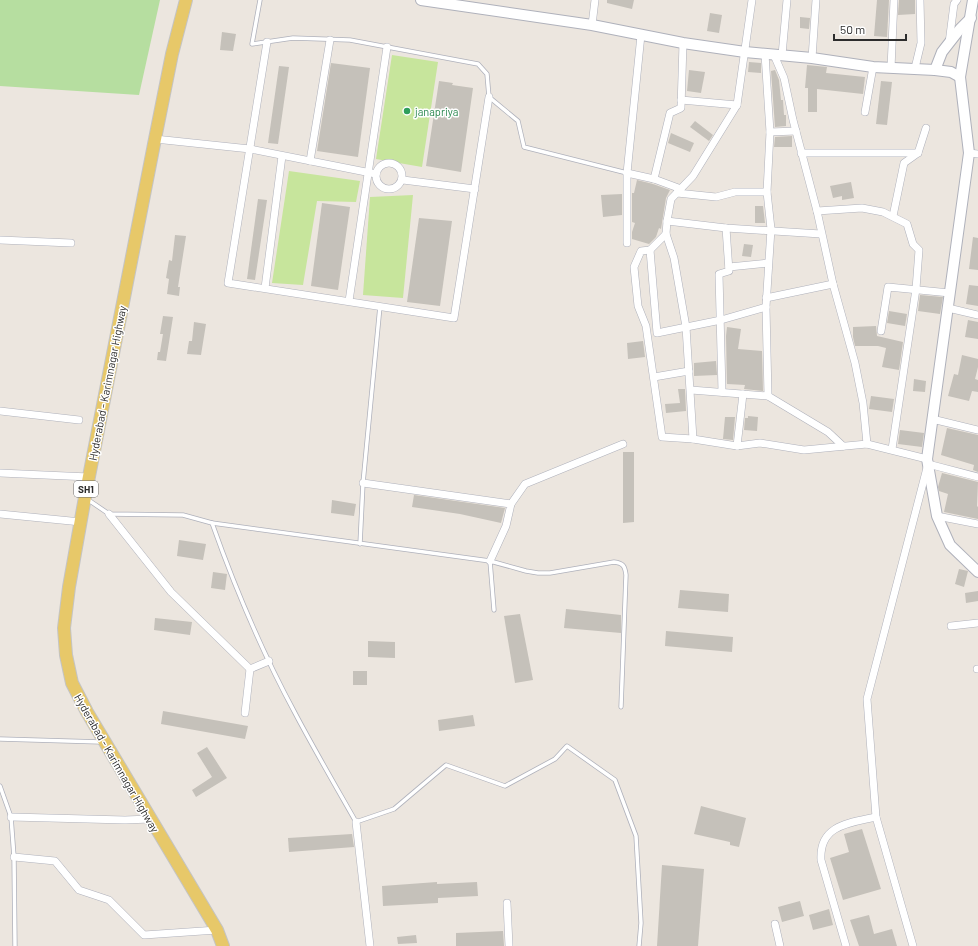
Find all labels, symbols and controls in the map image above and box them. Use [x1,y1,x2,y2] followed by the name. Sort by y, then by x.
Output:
[834,16,906,42] scale bar
[840,22,865,36] text: 50 m
[414,105,458,118] place label: janapriya
[402,106,412,116] marker: janapriya
[86,304,128,462] street label: Hyderabad - Karimnagar Highway
[74,481,98,497] road number: SH1
[72,692,162,834] street label: Hyderabad - Karimnagar Highway

